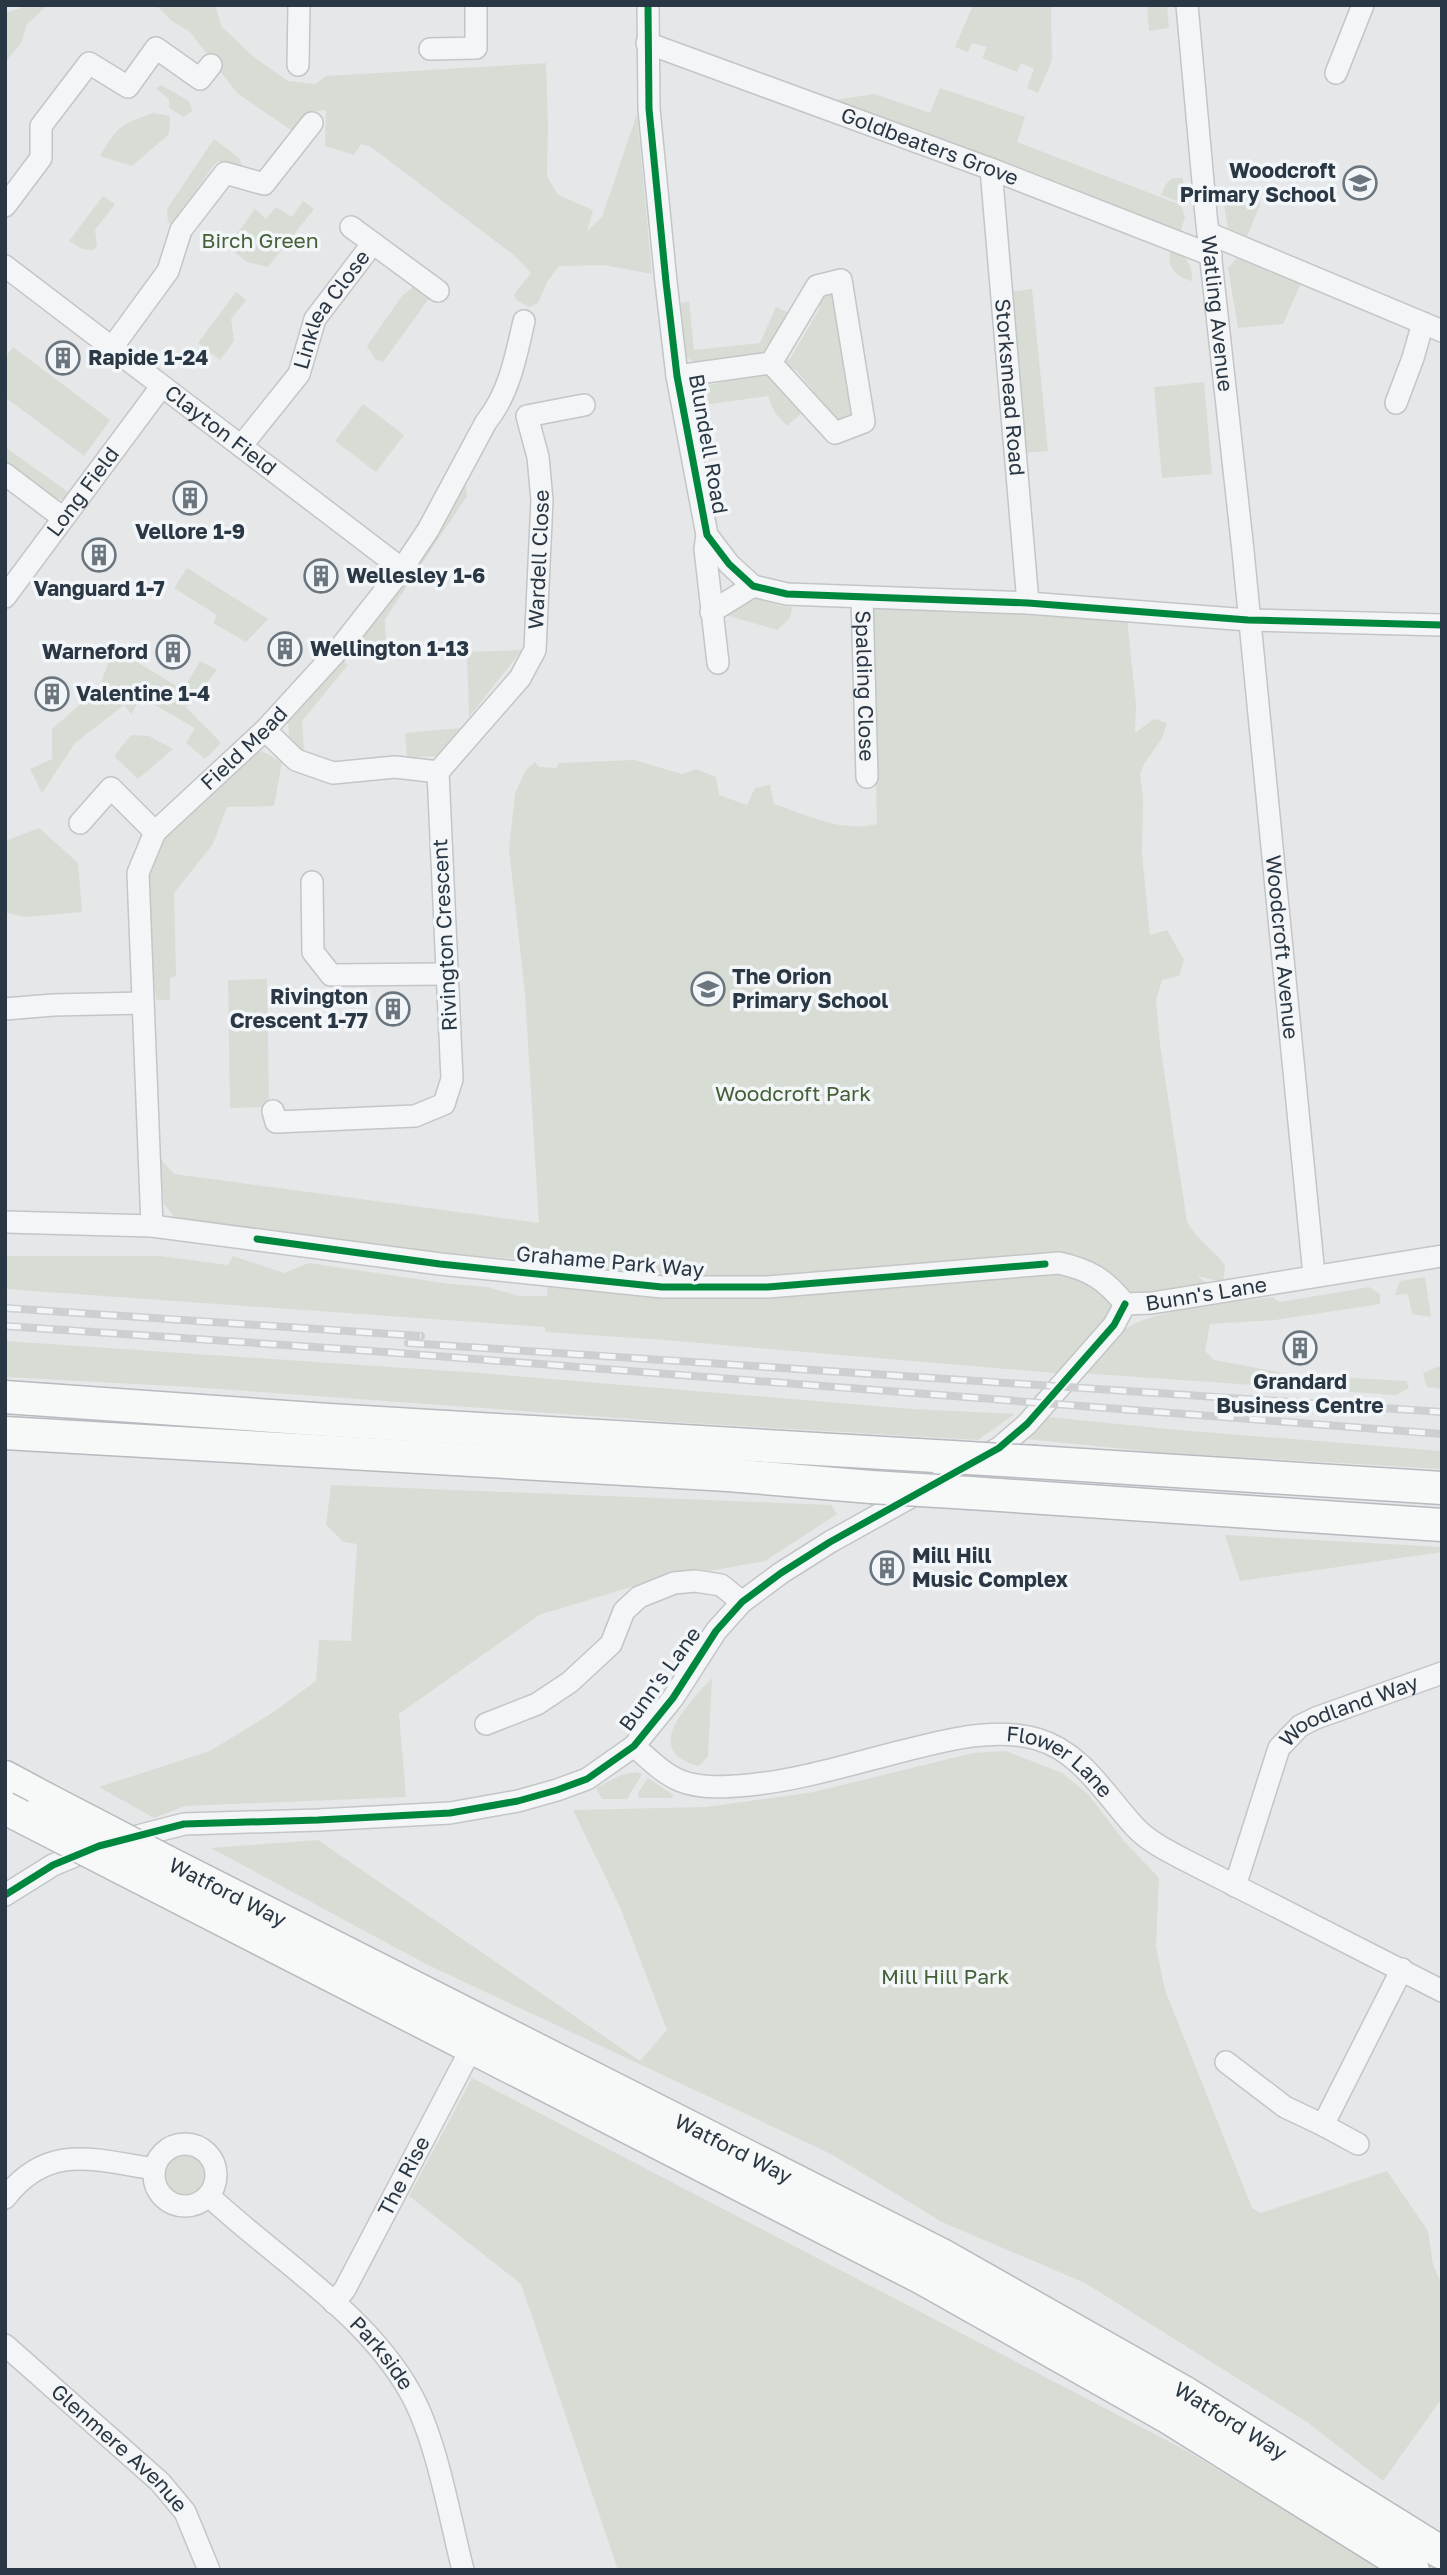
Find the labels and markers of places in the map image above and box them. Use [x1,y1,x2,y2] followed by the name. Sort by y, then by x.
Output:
[1180,157,1336,207] place label: Woodcroft Primary School
[1341,164,1379,202] school or university icon: Woodcroft Primary School
[44,339,82,377] building icon: Rapide 1-24
[88,344,208,370] place label: Rapide 1-24
[171,479,209,517] building icon: Vellore 1-9
[135,518,245,544] place label: Vellore 1-9
[80,536,118,574] building icon: Vanguard 1-7
[302,557,340,595] building icon: Wellesley 1-6
[346,562,485,588] place label: Wellesley 1-6
[33,575,165,601] place label: Vanguard 1-7
[266,630,304,668] building icon: Wellington 1-13
[154,633,192,671] building icon: Warneford
[310,635,469,661] place label: Wellington 1-13
[42,638,148,664] place label: Warneford
[33,675,71,713] building icon: Valentine 1-4
[76,680,210,706] place label: Valentine 1-4
[732,963,888,1013] place label: The Orion Primary School
[689,970,727,1008] school or university icon: The Orion Primary School
[230,983,368,1033] place label: Rivington Crescent 1-77
[374,990,412,1028] building icon: Rivington Crescent 1-77
[1281,1329,1319,1367] building icon: Grandard Business Centre
[1216,1368,1384,1418] place label: Grandard Business Centre
[912,1542,1068,1592] place label: Mill Hill Music Complex
[868,1549,906,1587] building icon: Mill Hill Music Complex

